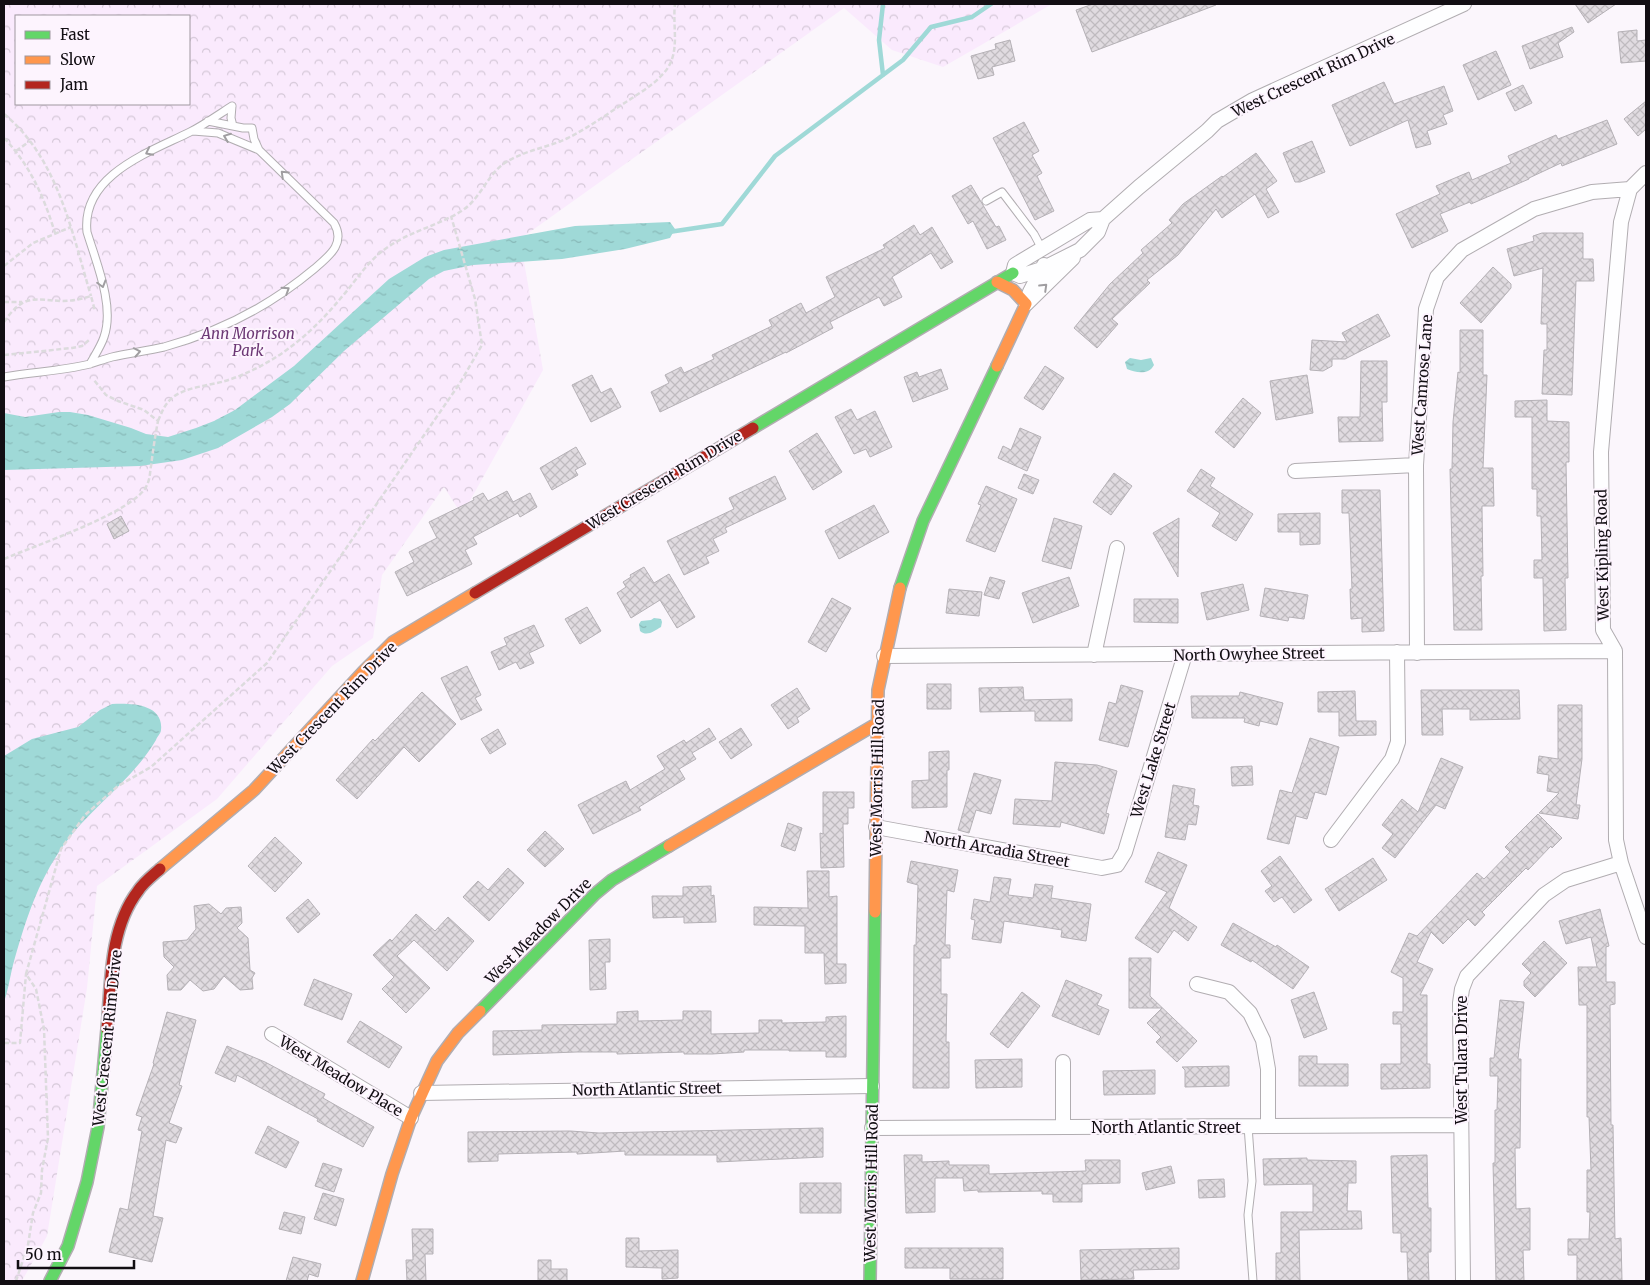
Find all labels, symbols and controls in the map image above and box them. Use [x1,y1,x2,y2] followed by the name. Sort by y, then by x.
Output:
[15,15,190,105] legend
[60,25,90,44] text: Fast
[1228,29,1398,122] street label: West Crescent Rim Drive
[60,50,95,69] text: Slow
[59,75,88,94] text: Jam
[223,132,232,143] one-way arrow
[145,146,154,157] one-way arrow
[281,171,290,180] one-way arrow
[96,279,106,288] one-way arrow
[1039,284,1048,293] one-way arrow
[281,287,290,297] one-way arrow
[1408,314,1436,457] street label: West Camrose Lane
[200,324,295,360] park label: Ann Morrison Park
[133,347,141,358] one-way arrow
[582,426,745,534] street label: West Crescent Rim Drive
[1591,489,1613,622] street label: West Kipling Road
[263,637,401,779] street label: West Crescent Rim Drive
[1173,643,1325,665] street label: North Owyhee Street
[866,699,888,858] street label: West Morris Hill Road
[1126,700,1180,821] street label: West Lake Street
[923,827,1071,871] street label: North Arcadia Street
[480,874,595,989] street label: West Meadow Drive
[88,949,126,1128] street label: West Crescent Rim Drive
[1452,996,1471,1125] street label: West Tulara Drive
[275,1031,407,1121] street label: West Meadow Place
[572,1078,722,1100] street label: North Atlantic Street
[860,1104,882,1263] street label: West Morris Hill Road
[1091,1118,1241,1137] street label: North Atlantic Street
[18,1238,134,1270] scale bar
[25,1245,62,1264] text: 50 m

